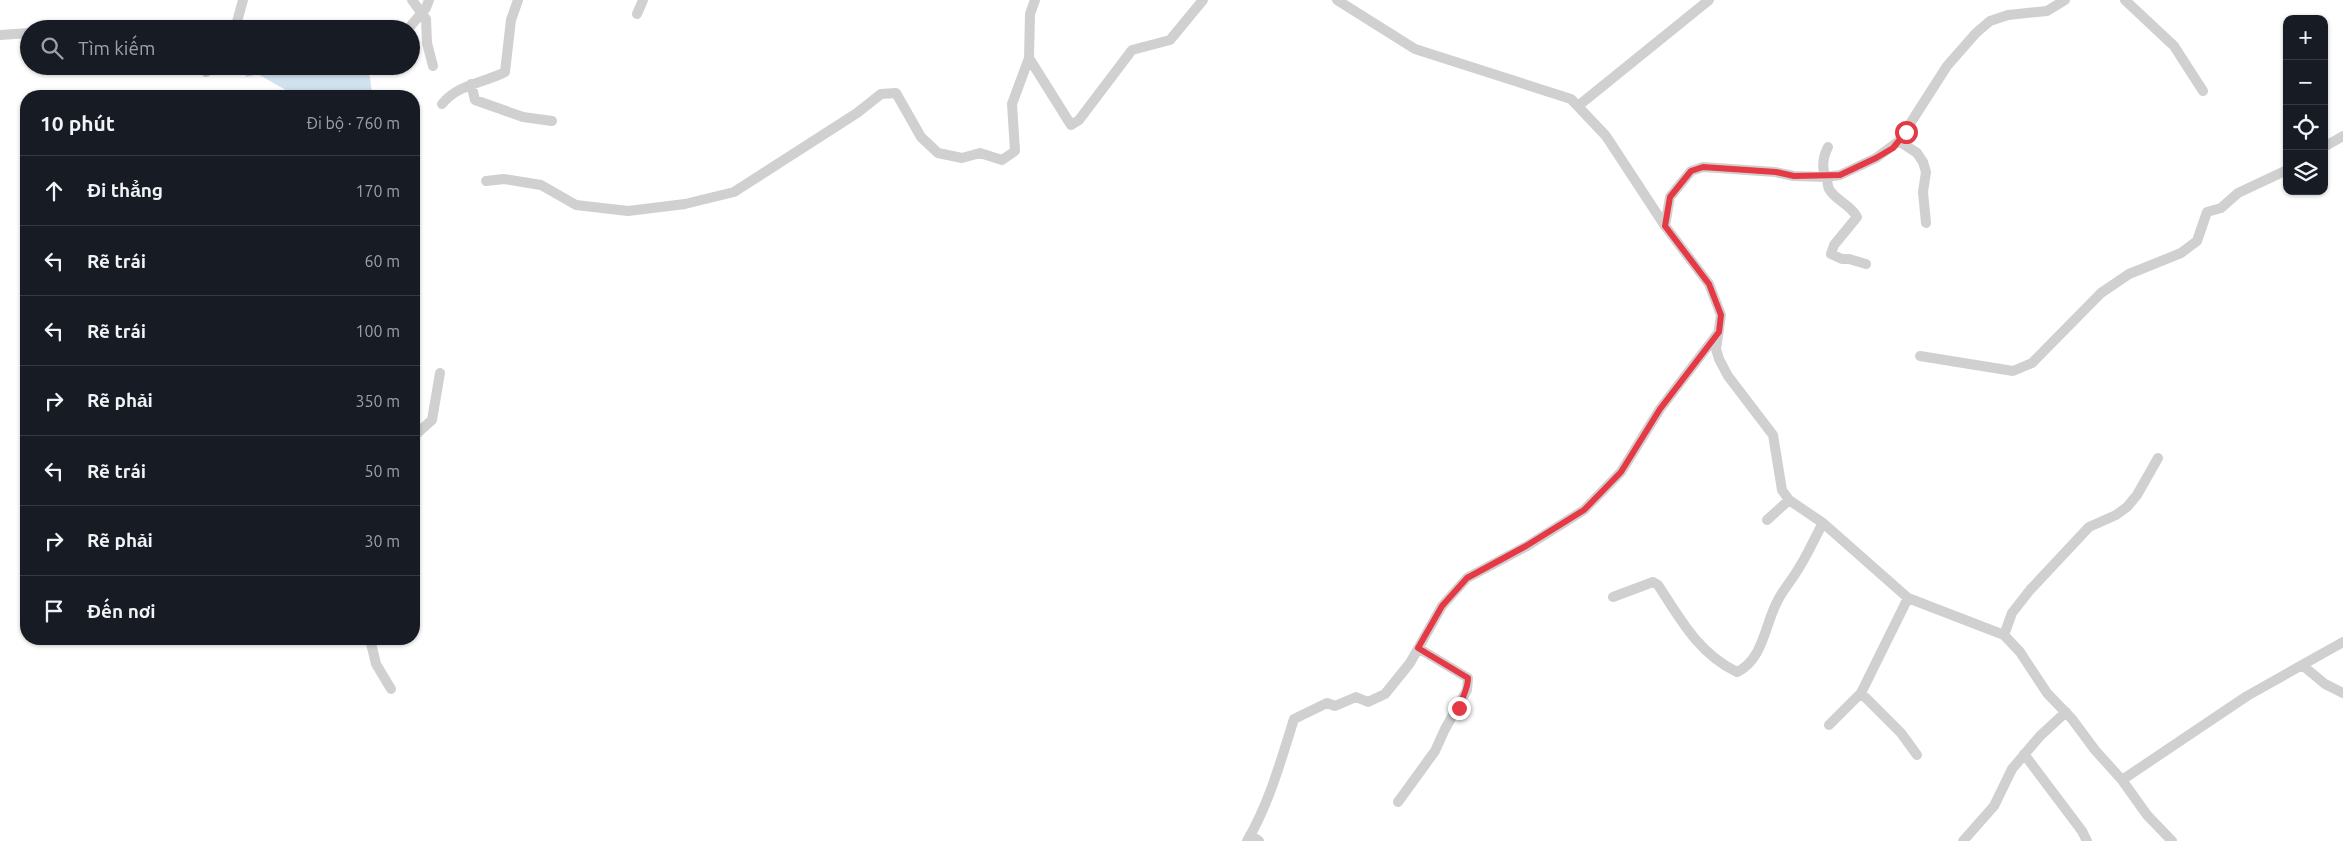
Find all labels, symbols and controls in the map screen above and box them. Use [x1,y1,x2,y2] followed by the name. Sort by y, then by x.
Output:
[2283,15,2328,195] map controls
[2283,15,2328,60] button: +
[20,20,420,75] search box
[38,34,66,62] icon: search
[78,37,155,59] text: Tìm kiếm
[2283,60,2328,105] button: −
[2283,105,2328,150] button: locate
[40,111,115,135] text: 10 phút
[306,114,400,132] text: Đi bộ · 760 m
[1895,121,1918,144] route start
[2283,150,2328,195] button: layers
[40,177,68,205] icon: ahead
[87,179,163,201] text: Đi thẳng
[355,182,400,200] text: 170 m
[40,247,68,275] icon: left
[87,250,146,272] text: Rẽ trái
[364,252,400,270] text: 60 m
[40,317,68,345] icon: left
[87,320,146,342] text: Rẽ trái
[355,322,400,340] text: 100 m
[40,387,68,415] icon: right
[87,389,153,411] text: Rẽ phải
[355,392,400,410] text: 350 m
[40,457,68,485] icon: left
[87,460,146,482] text: Rẽ trái
[364,462,400,480] text: 50 m
[40,527,68,555] icon: right
[87,529,153,551] text: Rẽ phải
[364,532,400,550] text: 30 m
[40,597,68,625] icon: arrive
[87,600,156,622] text: Đến nơi
[1448,697,1471,720] route end

